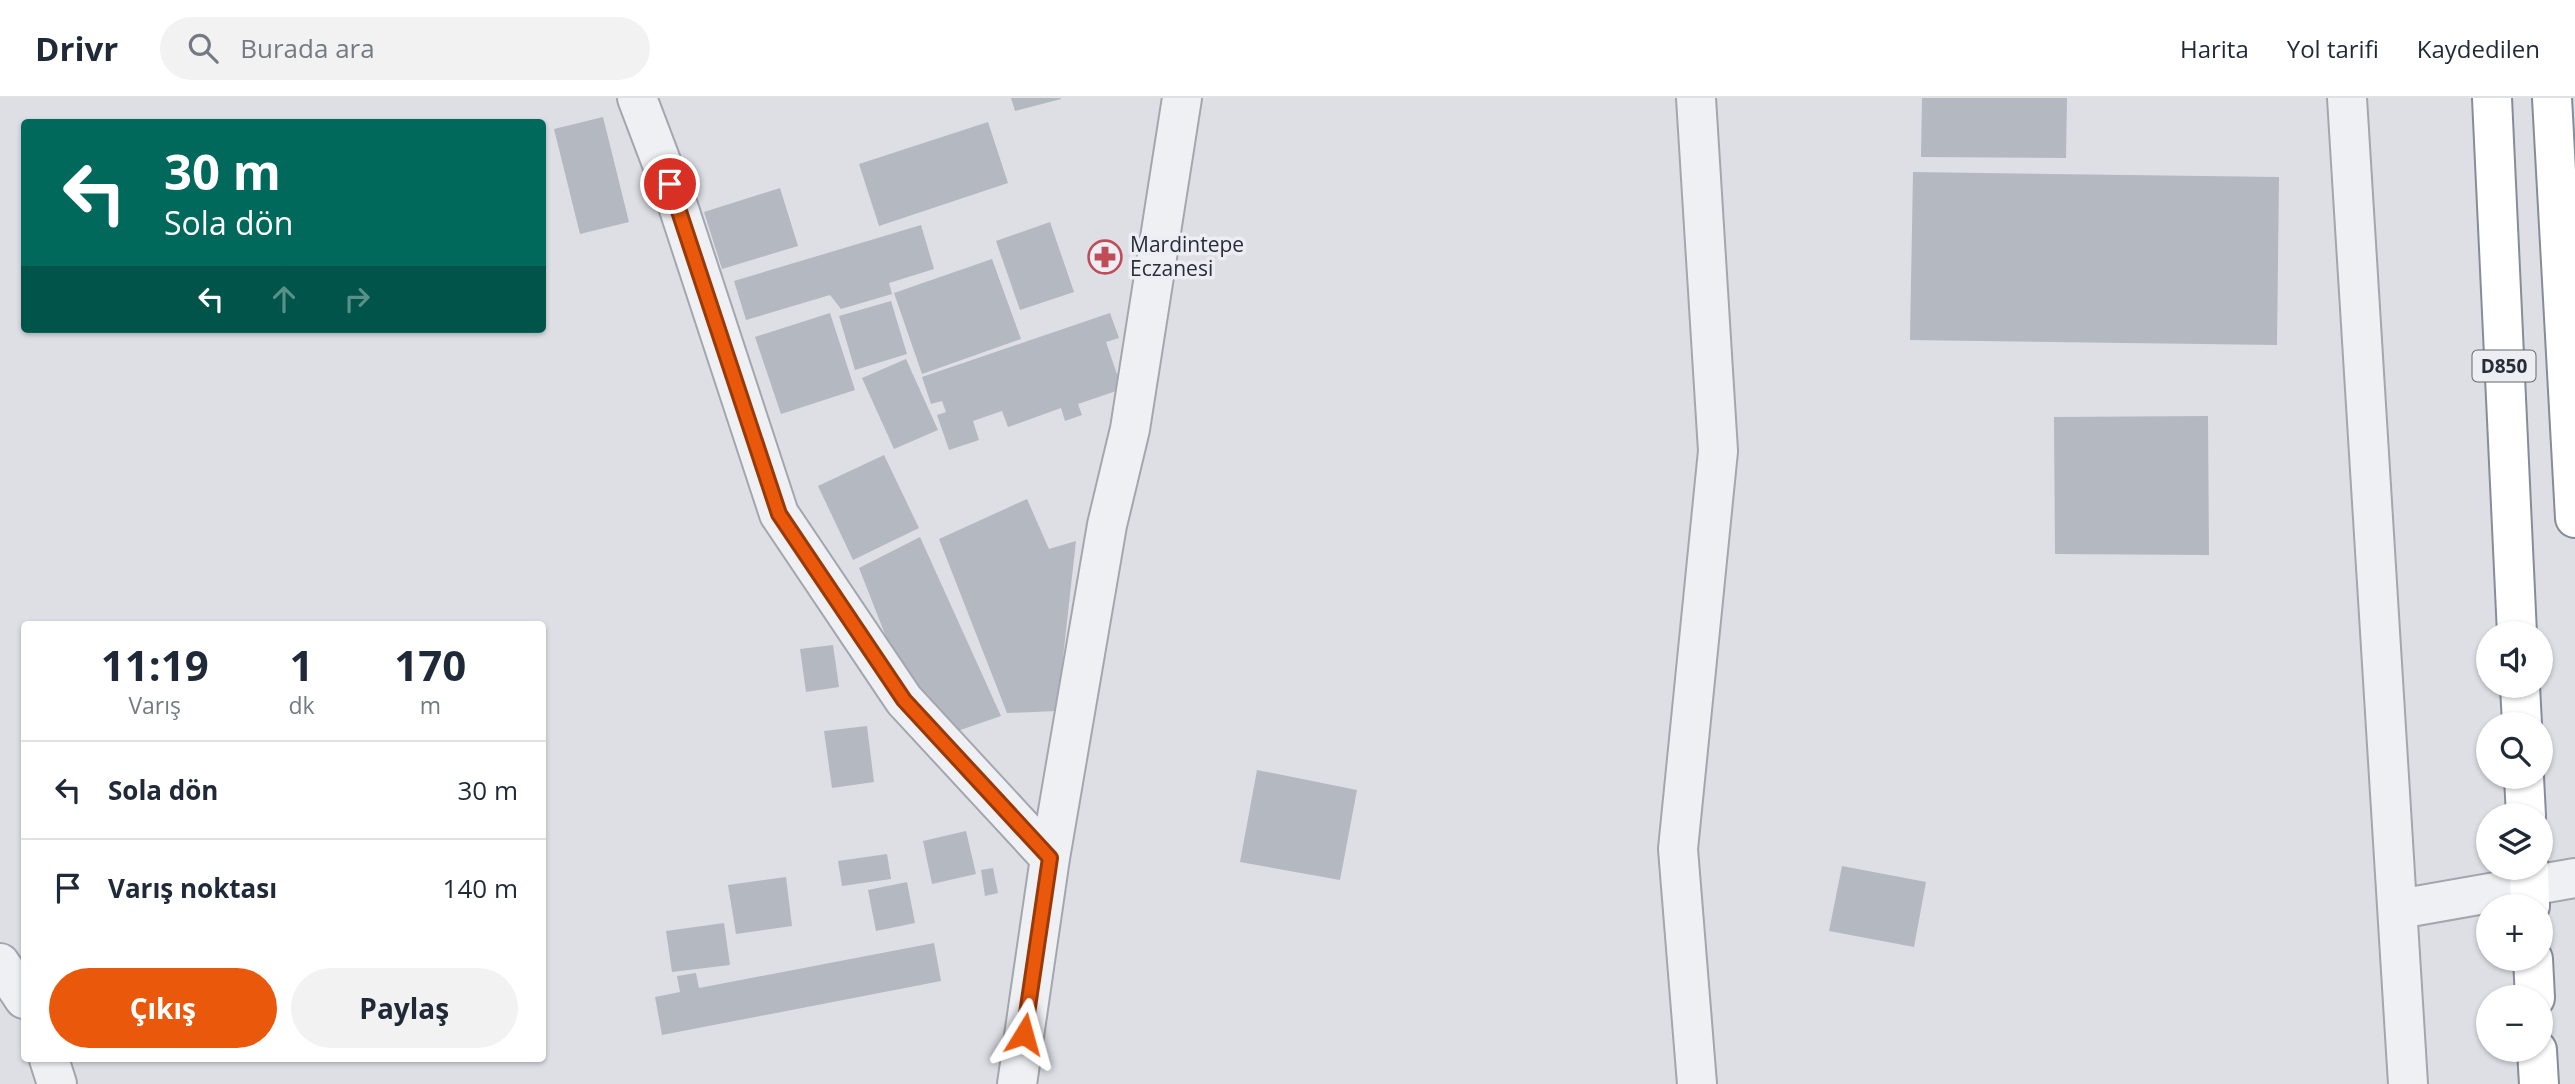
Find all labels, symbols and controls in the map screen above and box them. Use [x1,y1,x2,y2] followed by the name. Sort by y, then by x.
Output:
[160,17,650,80] search box
[35,26,118,71] text: Drivr
[184,29,222,67] icon: search
[240,30,375,66] text: Burada ara
[2180,32,2249,65] text: Harita
[2287,32,2379,65] text: Yol tarifi
[2417,32,2540,65] text: Kaydedilen
[164,138,281,204] text: 30 m
[49,147,140,238] icon: left
[640,154,700,214] pin
[651,165,689,203] icon: arrive
[164,201,293,244] text: Sola dön
[1130,230,1244,282] place label: Mardintepe Eczanesi
[1086,238,1124,276] pharmacy icon: Mardintepe Eczanesi
[192,280,230,318] icon: left
[265,280,303,318] icon: ahead
[338,280,376,318] icon: right
[2472,350,2536,382] road number: D850
[2476,621,2553,1062] map controls
[2476,621,2553,698] button: sound
[101,636,209,693] text: 11:19
[289,636,314,693] text: 1
[394,636,466,693] text: 170
[128,689,181,721] text: Varış
[288,689,315,721] text: dk
[420,689,441,721] text: m
[2476,712,2553,789] button: search
[49,771,87,809] icon: left
[108,772,218,808] text: Sola dön
[457,772,518,808] text: 30 m
[2476,803,2553,880] button: layers
[49,869,87,907] icon: arrive
[108,870,277,906] text: Varış noktası
[443,870,518,906] text: 140 m
[2476,894,2553,971] button: +
[49,968,277,1048] button: Çıkış
[291,968,518,1048] button: Paylaş
[2476,985,2553,1062] button: −
[987,997,1061,1071] position arrow

